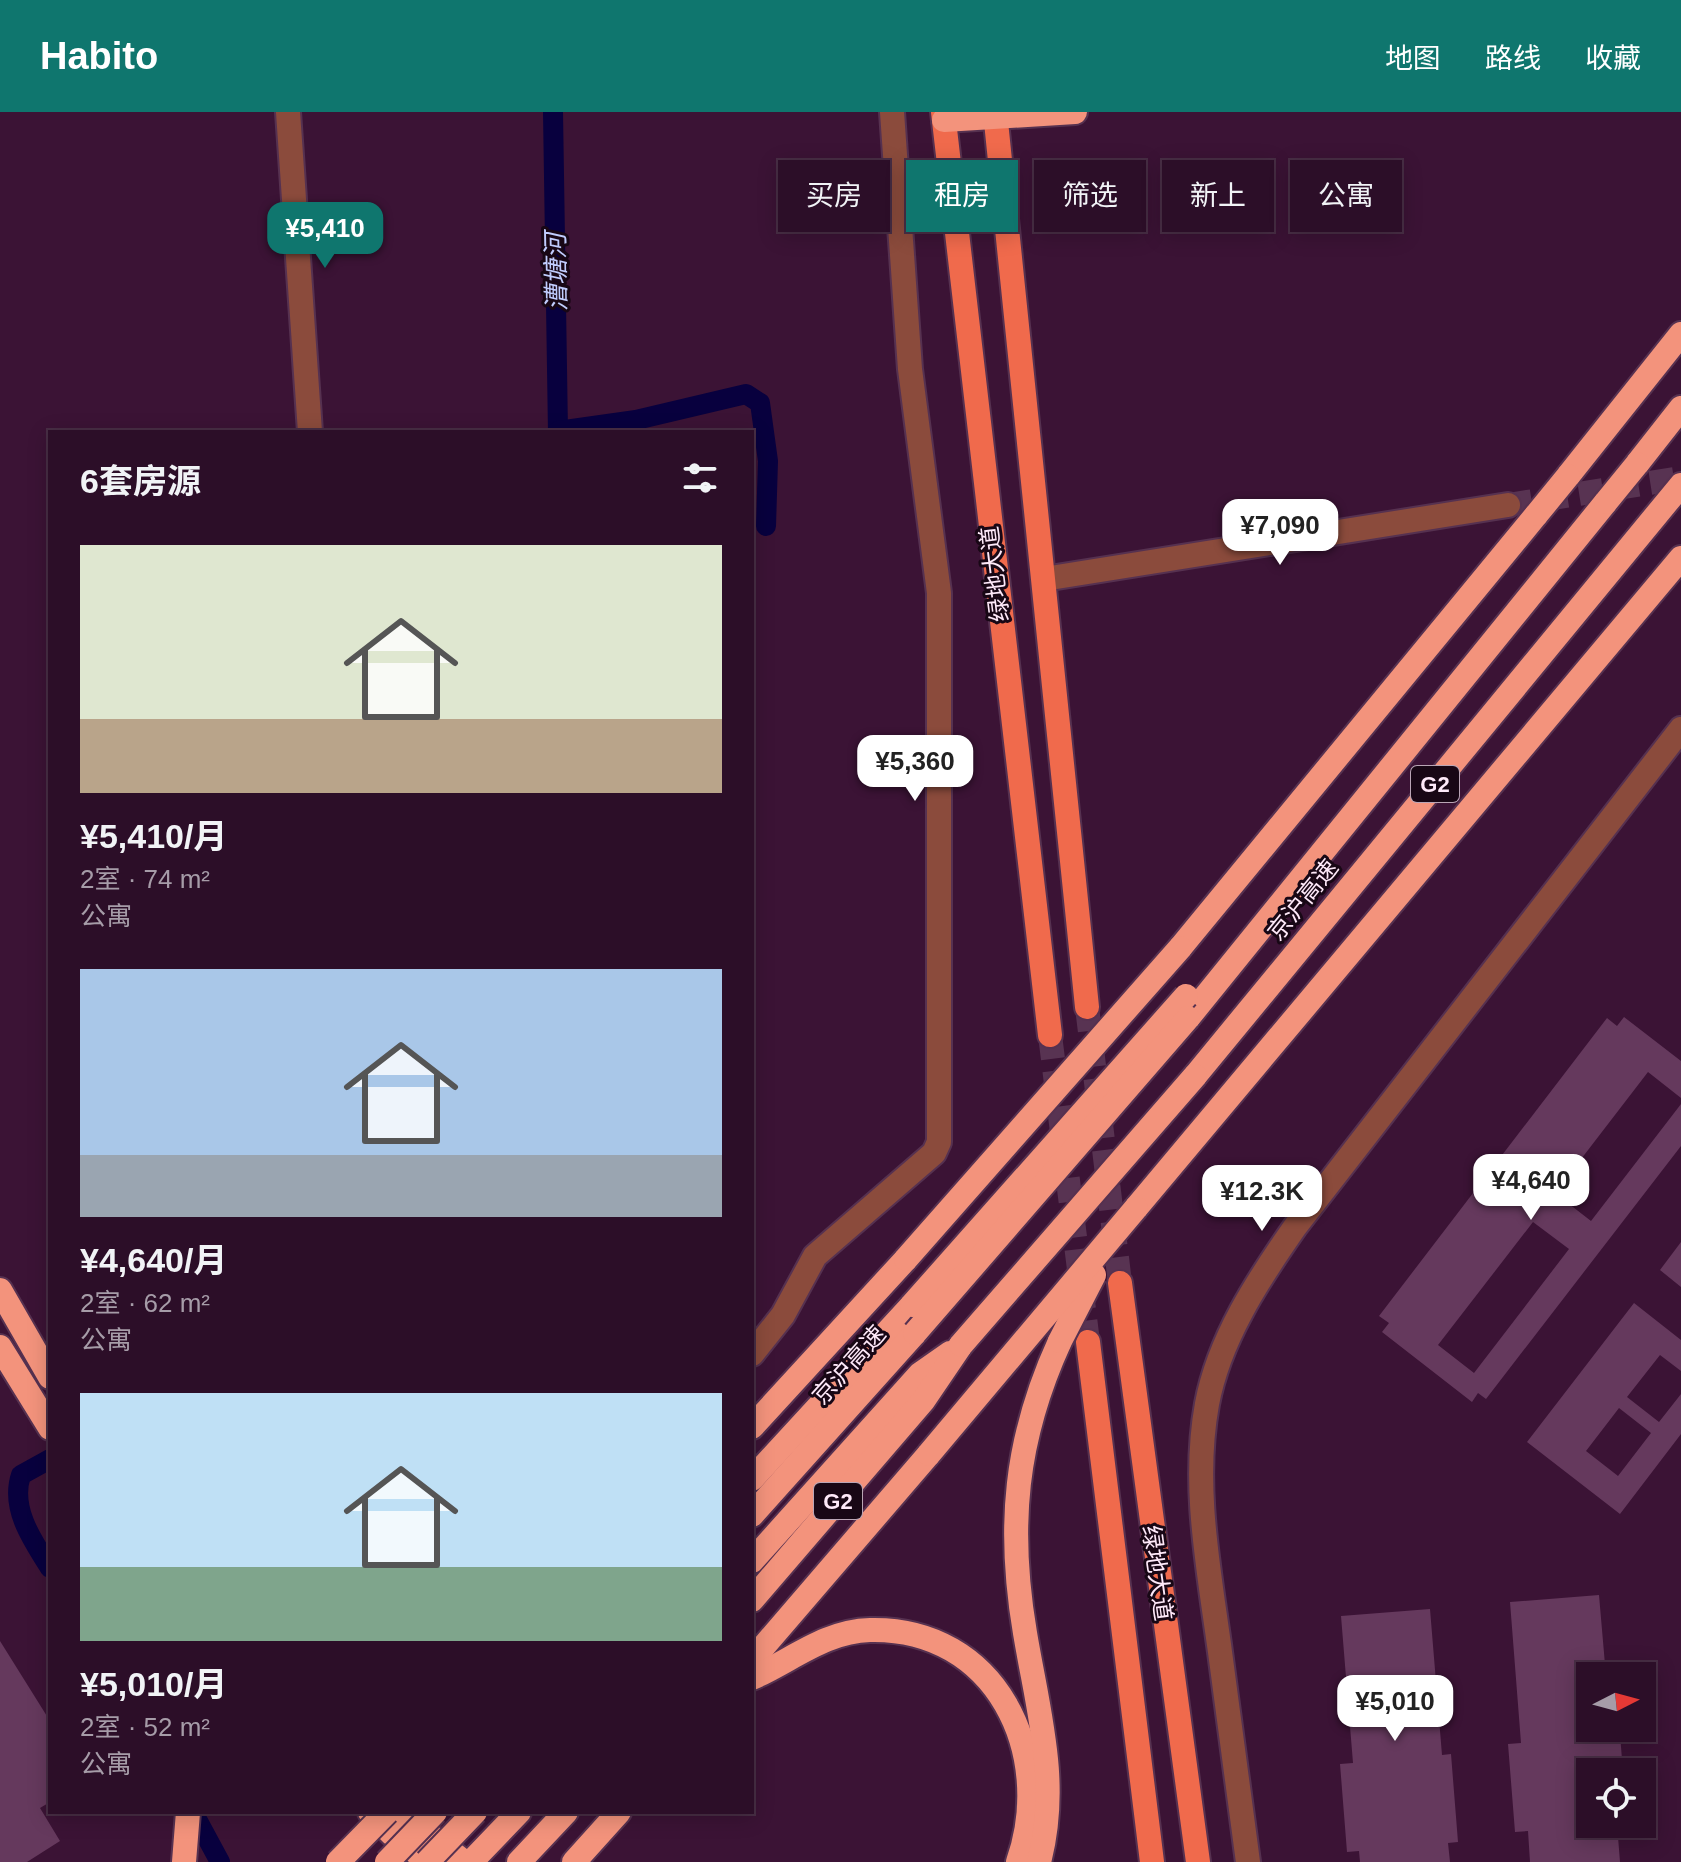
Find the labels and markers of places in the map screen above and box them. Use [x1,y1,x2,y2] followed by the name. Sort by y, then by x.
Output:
[260,202,390,270] pin: ¥5,410
[1215,499,1345,567] pin: ¥7,090
[850,735,980,803] pin: ¥5,360
[1466,1154,1596,1222] pin: ¥4,640
[1197,1165,1327,1233] pin: ¥12.3K
[1330,1675,1460,1743] pin: ¥5,010

